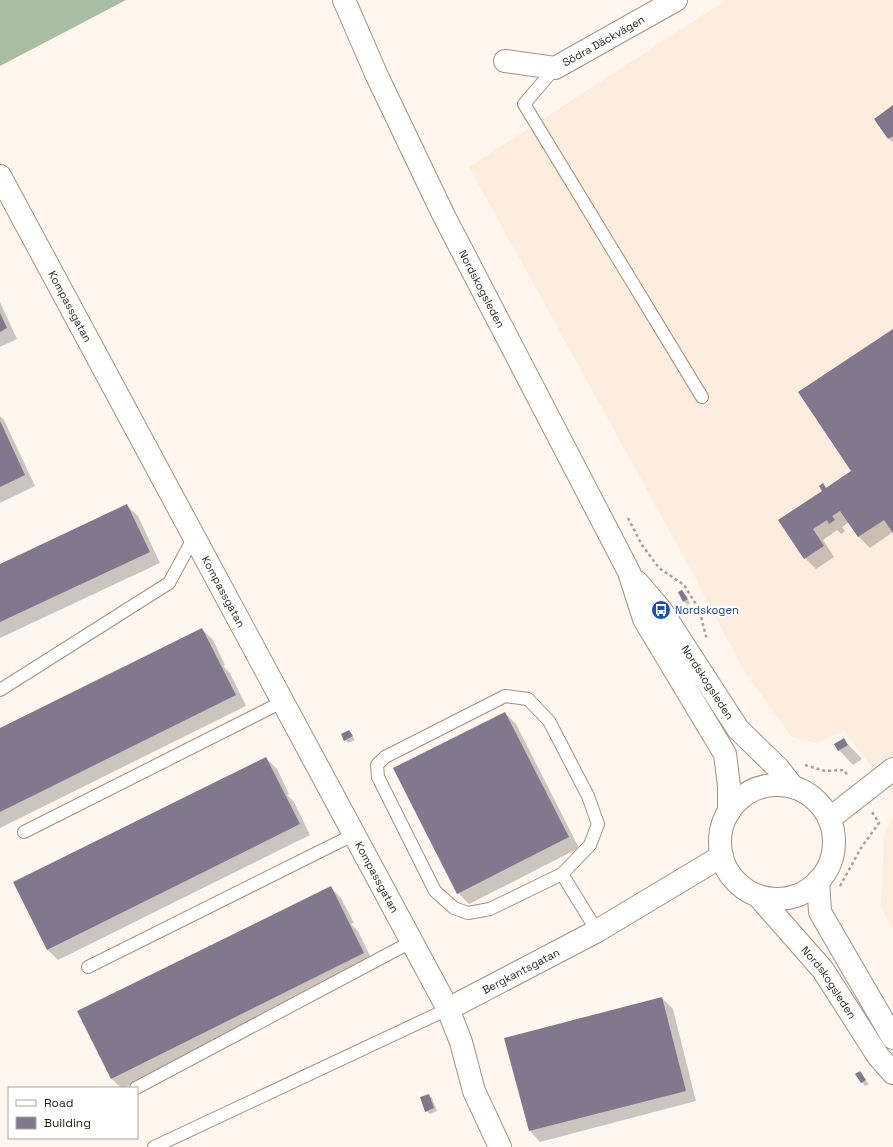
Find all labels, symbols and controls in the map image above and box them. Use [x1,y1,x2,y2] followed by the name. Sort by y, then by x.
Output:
[560,12,647,69] street label: Södra Däckvägen
[456,247,508,330] street label: Nordskogsleden
[45,268,95,344] street label: Kompassgatan
[199,554,248,630] street label: Kompassgatan
[650,599,672,621] bus stop icon: Nordskogen
[675,603,739,617] place label: Nordskogen
[679,642,737,722] street label: Nordskogsleden
[352,839,402,915] street label: Kompassgatan
[798,943,859,1021] street label: Nordskogsleden
[480,945,562,997] street label: Bergkantsgatan
[8,1087,138,1139] legend
[44,1095,73,1111] text: Road
[44,1115,91,1131] text: Building

